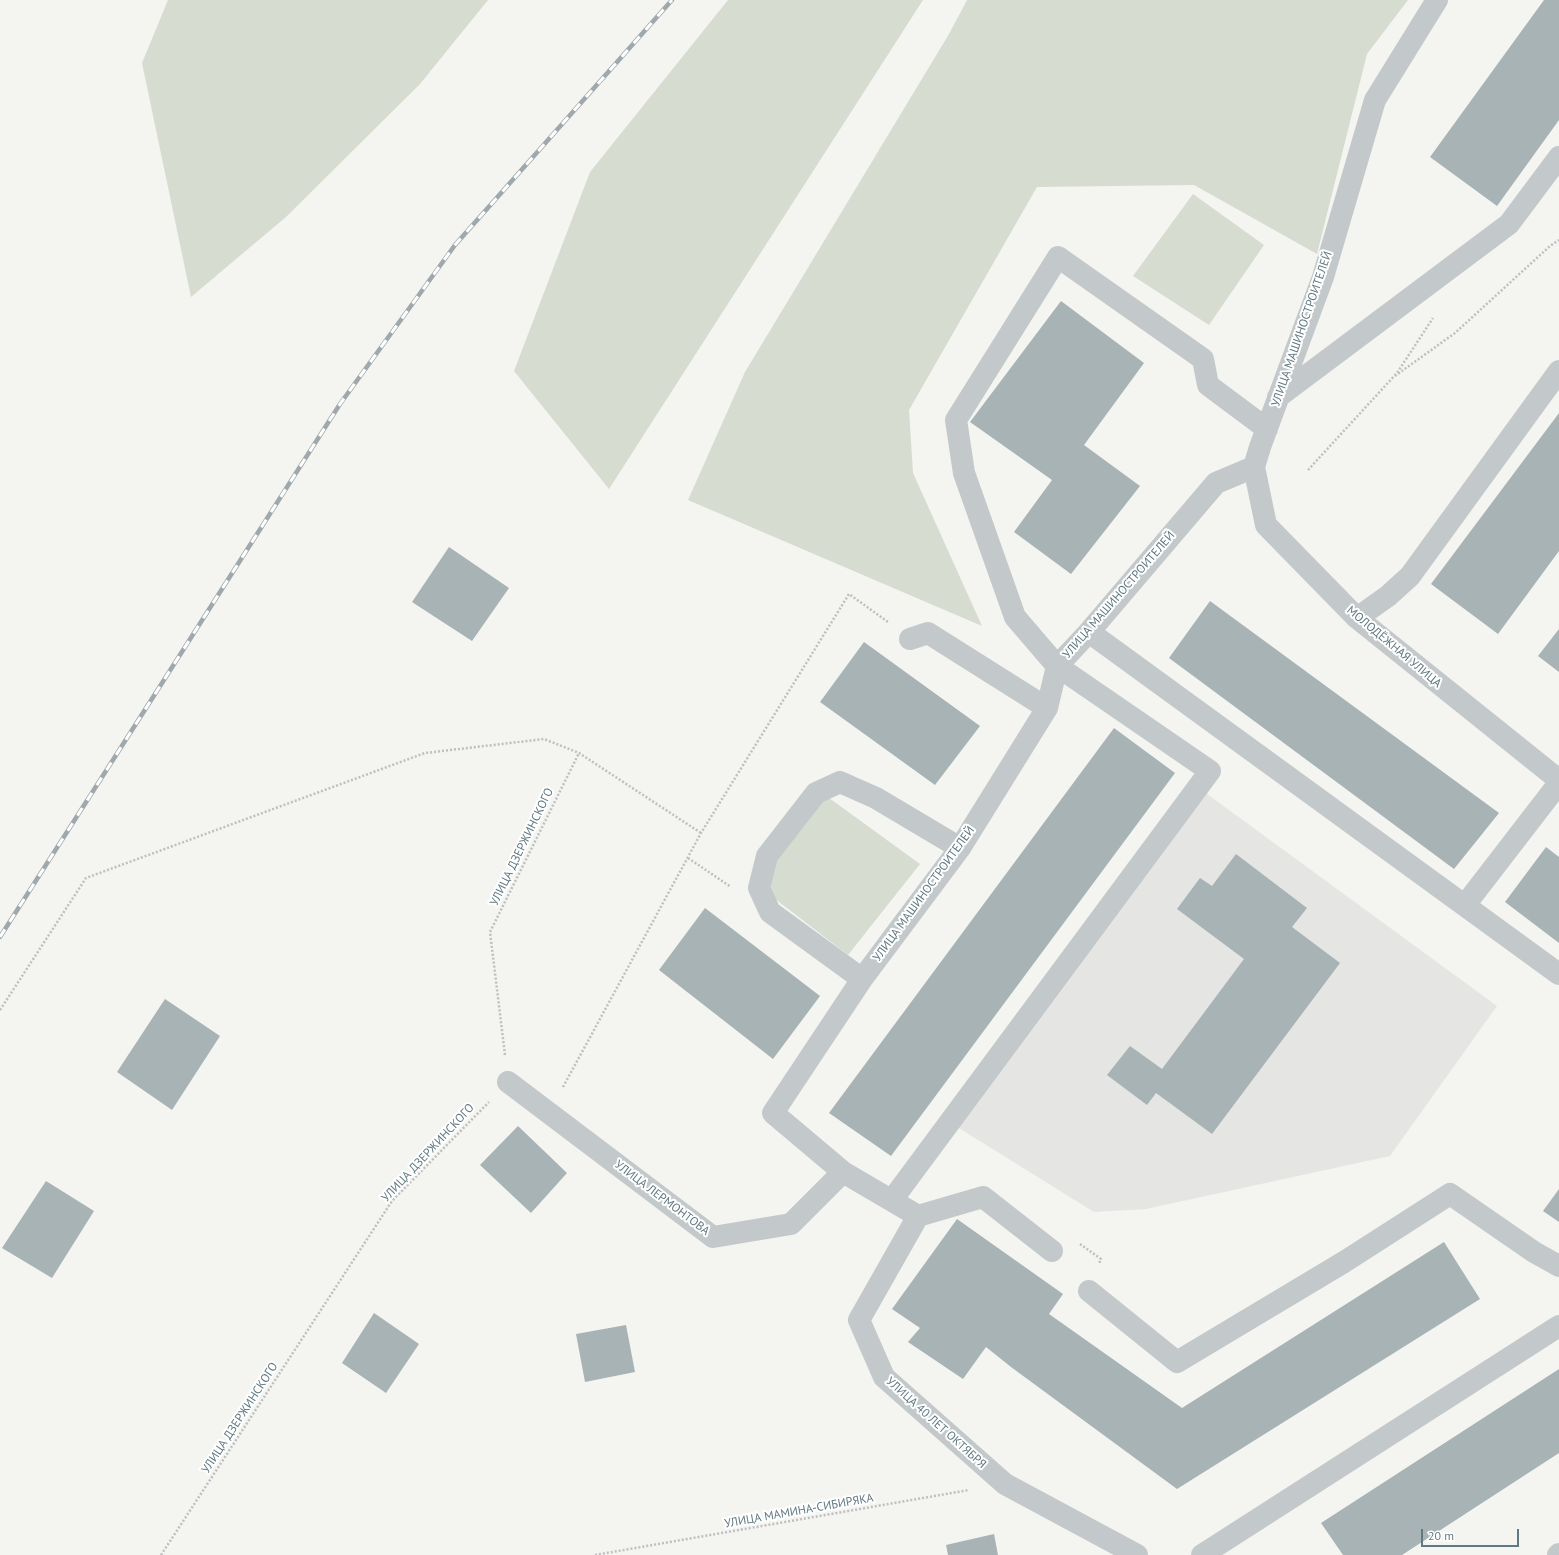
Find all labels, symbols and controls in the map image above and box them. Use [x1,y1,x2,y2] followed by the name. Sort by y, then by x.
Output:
[1269,249,1335,409] street label: УЛИЦА МАШИНОСТРОИТЕЛЕЙ
[1060,529,1178,661] street label: УЛИЦА МАШИНОСТРОИТЕЛЕЙ
[1344,603,1444,691] street label: МОЛОДЁЖНАЯ УЛИЦА
[487,786,557,908] street label: УЛИЦА ДЗЕРЖИНСКОГО
[870,824,978,964] street label: УЛИЦА МАШИНОСТРОИТЕЛЕЙ
[379,1101,477,1205] street label: УЛИЦА ДЗЕРЖИНСКОГО
[612,1158,712,1238] street label: УЛИЦА ЛЕРМОНТОВА
[199,1360,281,1476] street label: УЛИЦА ДЗЕРЖИНСКОГО
[883,1374,989,1472] street label: УЛИЦА 40 ЛЕТ ОКТЯБРЯ
[723,1491,875,1531] street label: УЛИЦА МАМИНА-СИБИРЯКА
[1423,1521,1521,1547] scale bar
[1428,1528,1454,1543] text: 20 m

